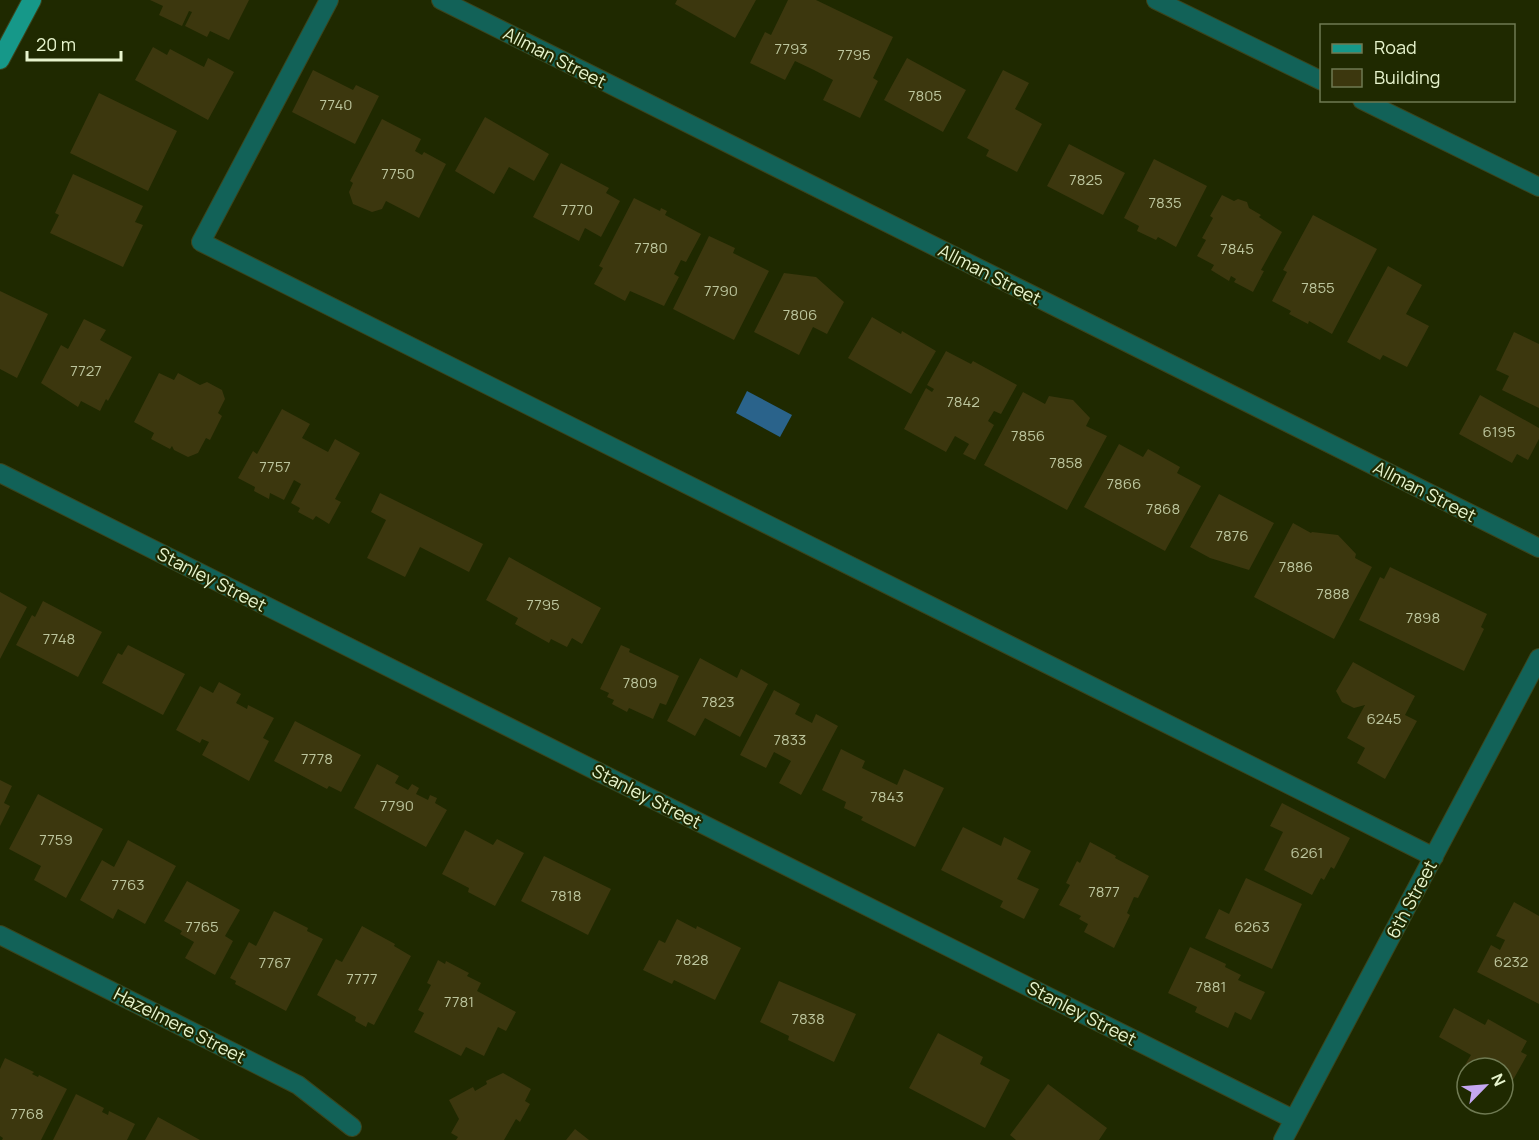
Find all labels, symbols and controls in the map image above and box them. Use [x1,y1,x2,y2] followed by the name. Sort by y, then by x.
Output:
[500,21,610,93] street label: Allman Street
[27,24,122,62] scale bar
[1320,24,1515,102] legend
[36,32,76,56] text: 20 m
[1374,35,1417,59] text: Road
[774,38,808,59] house number: 7793
[837,44,871,65] house number: 7795
[1374,65,1440,89] text: Building
[908,85,942,106] house number: 7805
[320,94,352,115] house number: 7740
[381,163,415,184] house number: 7750
[1069,169,1103,190] house number: 7825
[1148,192,1182,213] house number: 7835
[561,199,593,220] house number: 7770
[634,237,668,258] house number: 7780
[935,238,1045,310] street label: Allman Street
[1220,238,1254,259] house number: 7845
[1301,277,1335,298] house number: 7855
[704,280,738,301] house number: 7790
[783,304,817,325] house number: 7806
[70,360,102,381] house number: 7727
[946,391,980,412] house number: 7842
[1483,421,1515,442] house number: 6195
[1011,425,1045,446] house number: 7856
[1049,452,1083,473] house number: 7858
[1370,455,1480,527] street label: Allman Street
[259,456,291,477] house number: 7757
[1107,473,1141,494] house number: 7866
[1146,498,1180,519] house number: 7868
[1215,525,1249,546] house number: 7876
[153,541,271,617] street label: Stanley Street
[1279,556,1313,577] house number: 7886
[1316,583,1350,604] house number: 7888
[526,594,560,615] house number: 7795
[1406,607,1440,628] house number: 7898
[43,628,75,649] house number: 7748
[623,672,657,693] house number: 7809
[701,691,735,712] house number: 7823
[1366,708,1402,729] house number: 6245
[774,729,806,750] house number: 7833
[301,748,333,769] house number: 7778
[588,758,706,834] street label: Stanley Street
[870,786,904,807] house number: 7843
[380,795,414,816] house number: 7790
[39,829,73,850] house number: 7759
[1291,842,1323,863] house number: 6261
[1380,856,1442,942] street label: 6th Street
[111,874,145,895] house number: 7763
[1088,881,1120,902] house number: 7877
[551,885,581,906] house number: 7818
[185,916,219,937] house number: 7765
[1234,916,1270,937] house number: 6263
[675,949,709,970] house number: 7828
[1494,951,1528,972] house number: 6232
[259,952,291,973] house number: 7767
[346,968,378,989] house number: 7777
[1023,975,1141,1051] street label: Stanley Street
[1196,976,1226,997] house number: 7881
[110,981,250,1069] street label: Hazelmere Street
[444,991,474,1012] house number: 7781
[791,1008,825,1029] house number: 7838
[1455,1056,1515,1116] north arrow
[1486,1070,1511,1090] text: N
[10,1103,44,1124] house number: 7768

